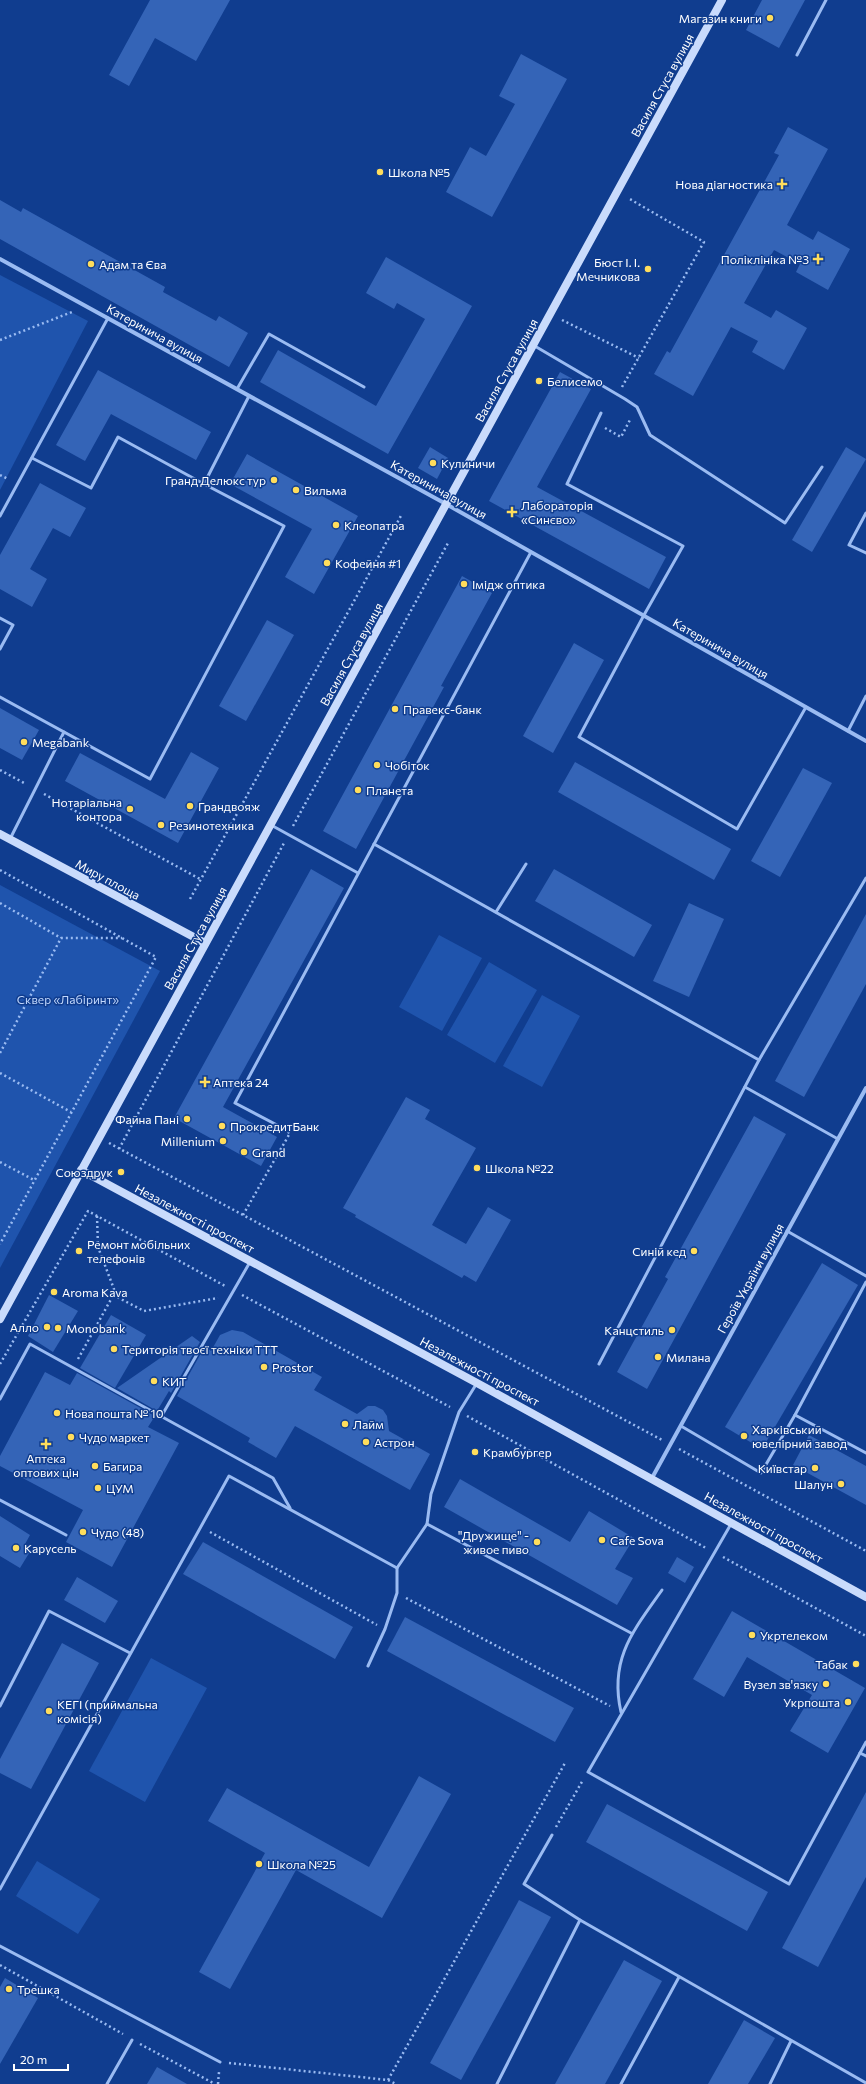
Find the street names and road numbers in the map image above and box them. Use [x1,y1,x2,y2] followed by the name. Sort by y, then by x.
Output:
[628,31,696,139] street label: Василя Стуса вулиця
[104,301,206,365] street label: Катеринича вулиця
[472,316,540,424] street label: Василя Стуса вулиця
[388,457,490,521] street label: Катеринича вулиця
[317,600,385,708] street label: Василя Стуса вулиця
[671,615,771,681] street label: Катеринича вулиця
[73,856,143,902] street label: Миру площа
[161,884,229,992] street label: Василя Стуса вулиця
[133,1181,257,1256] street label: Незалежності проспект
[714,1221,786,1335] street label: Героїв України вулиця
[418,1334,542,1409] street label: Незалежності проспект
[702,1489,826,1566] street label: Незалежності проспект

